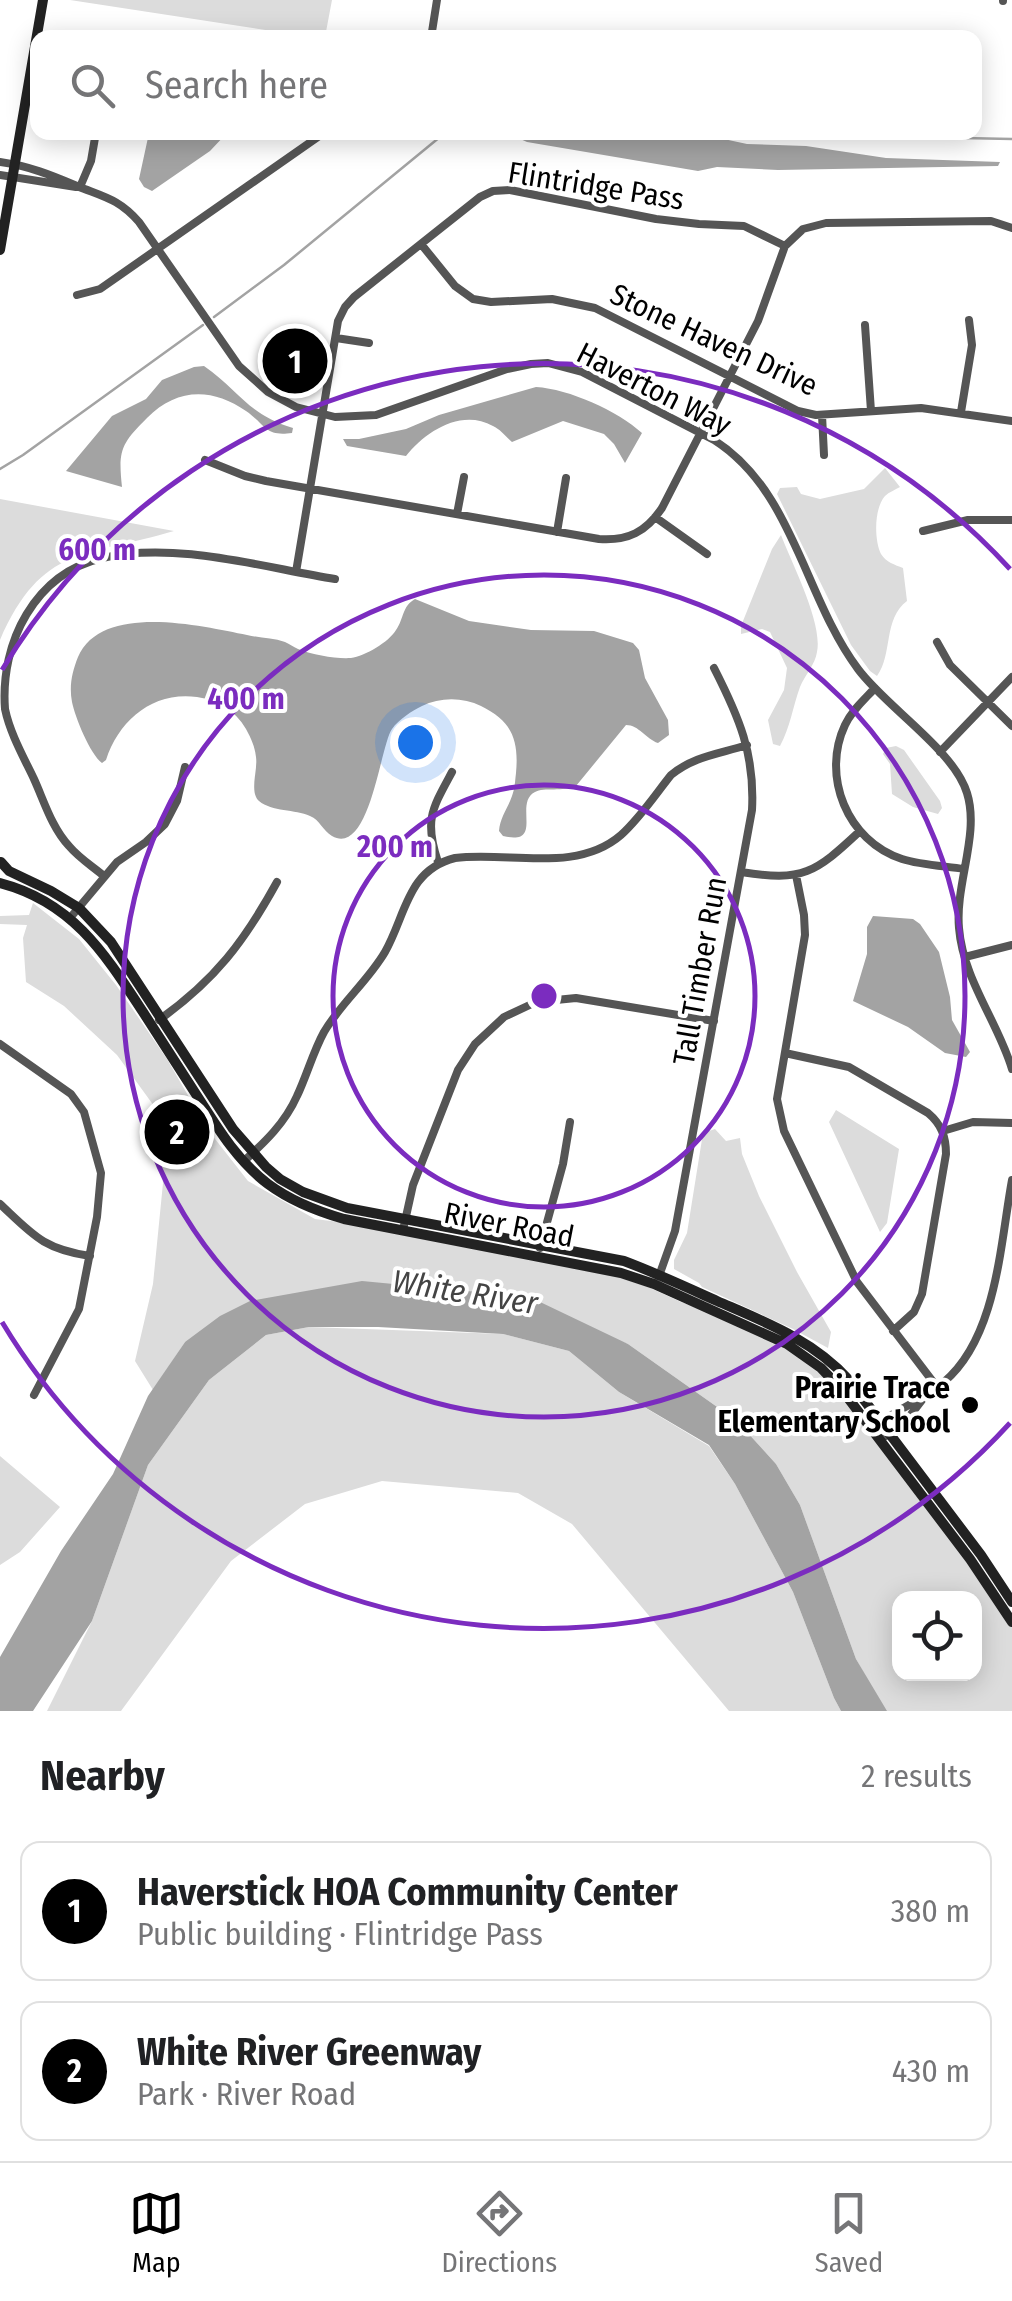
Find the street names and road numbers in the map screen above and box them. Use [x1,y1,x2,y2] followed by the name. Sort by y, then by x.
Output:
[506,154,686,218] street label: Flintridge Pass
[605,276,823,404] street label: Stone Haven Drive
[571,335,738,443] street label: Haverton Way
[666,874,734,1068] street label: Tall Timber Run
[441,1195,577,1255] street label: River Road

